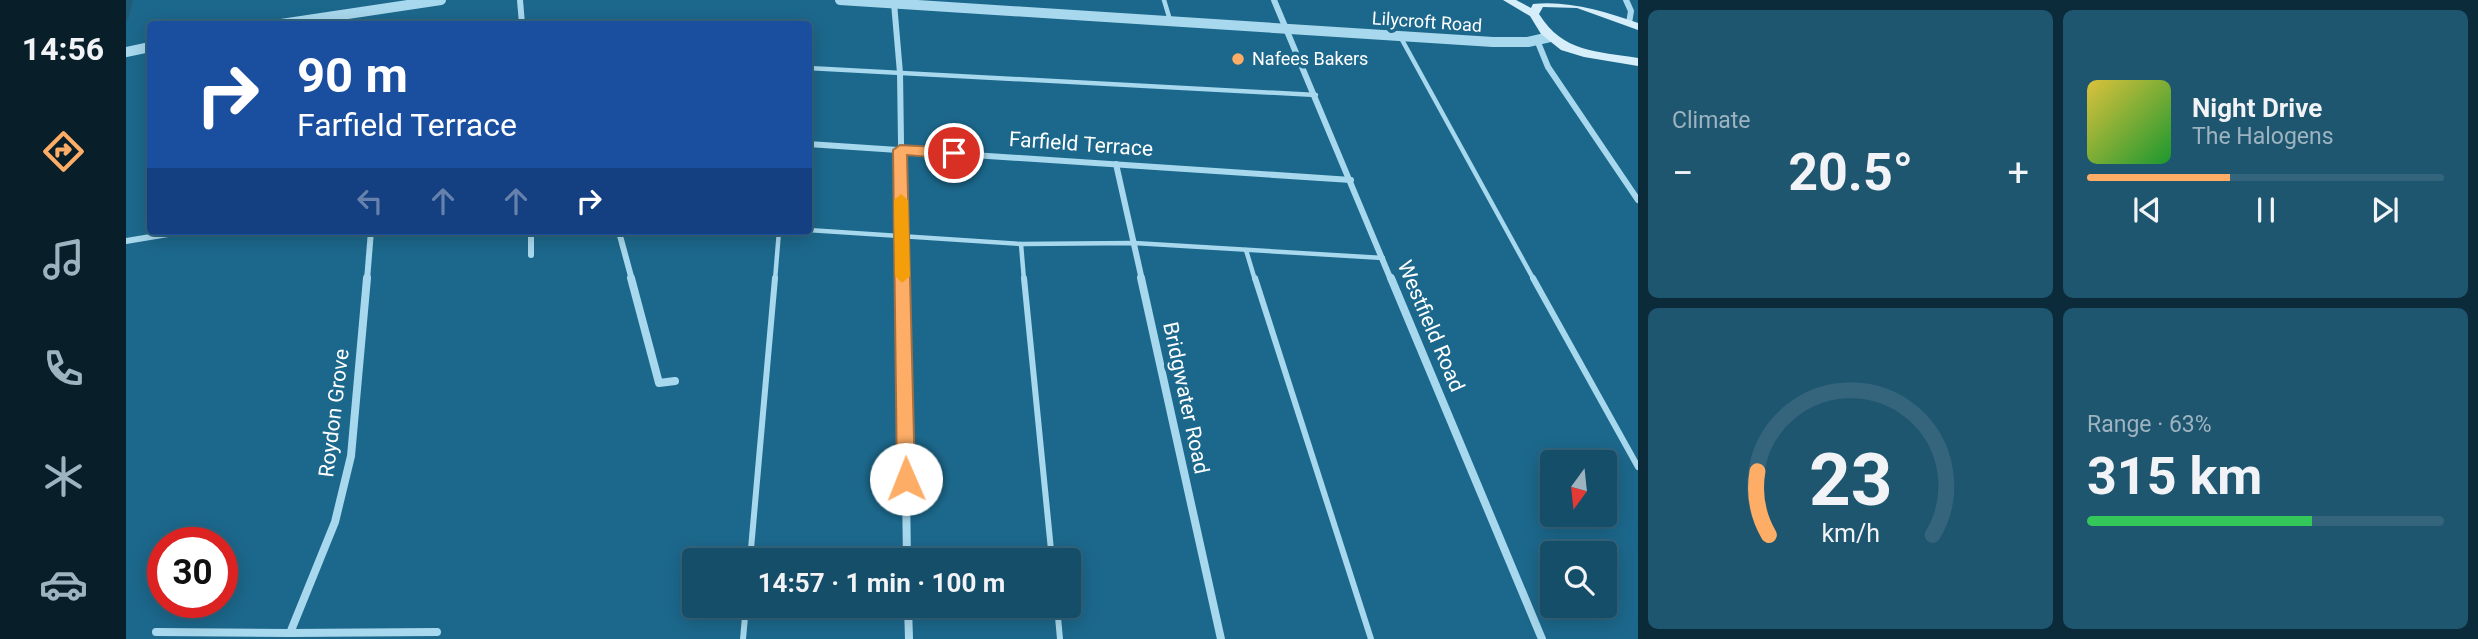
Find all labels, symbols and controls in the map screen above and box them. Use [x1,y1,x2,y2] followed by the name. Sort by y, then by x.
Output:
[1371,7,1483,36] street label: Lilycroft Road
[22,30,104,68] text: 14:56
[297,47,408,104] text: 90 m
[1252,48,1368,69] place label: Nafees Bakers
[182,49,273,140] icon: right
[1230,51,1246,67] marker: Nafees Bakers
[2192,93,2322,123] text: Night Drive
[297,106,517,144] text: Farfield Terrace
[1672,107,1751,134] text: Climate
[924,123,984,183] pin
[2192,123,2334,150] text: The Halogens
[39,127,88,176] icon: directions
[1008,127,1154,161] street label: Farfield Terrace
[935,134,973,172] icon: arrive
[1788,142,1913,203] text: 20.5°
[1672,151,1694,195] text: −
[2007,151,2029,195] text: +
[351,182,389,220] icon: left
[424,182,462,220] icon: ahead
[497,182,535,220] icon: ahead
[570,182,608,220] icon: right
[2128,191,2166,229] icon: previous
[2247,191,2285,229] icon: pause
[2366,191,2404,229] icon: next
[39,235,88,284] icon: music
[1393,257,1469,395] street label: Westfield Road
[1158,320,1214,476] street label: Bridgwater Road
[39,344,88,393] icon: phone
[314,347,354,479] street label: Roydon Grove
[2087,411,2212,438] text: Range · 63%
[1809,437,1892,523] text: 23
[869,442,943,516] position arrow
[2087,446,2262,507] text: 315 km
[1540,450,1617,527] north arrow
[1540,450,1617,618] map controls
[39,452,88,501] icon: climate
[1821,518,1880,547] text: km/h
[147,527,238,618] speed limit sign: 30
[1540,541,1617,618] button: search
[39,560,88,609] icon: car
[758,568,1005,598] text: 14:57 · 1 min · 100 m

